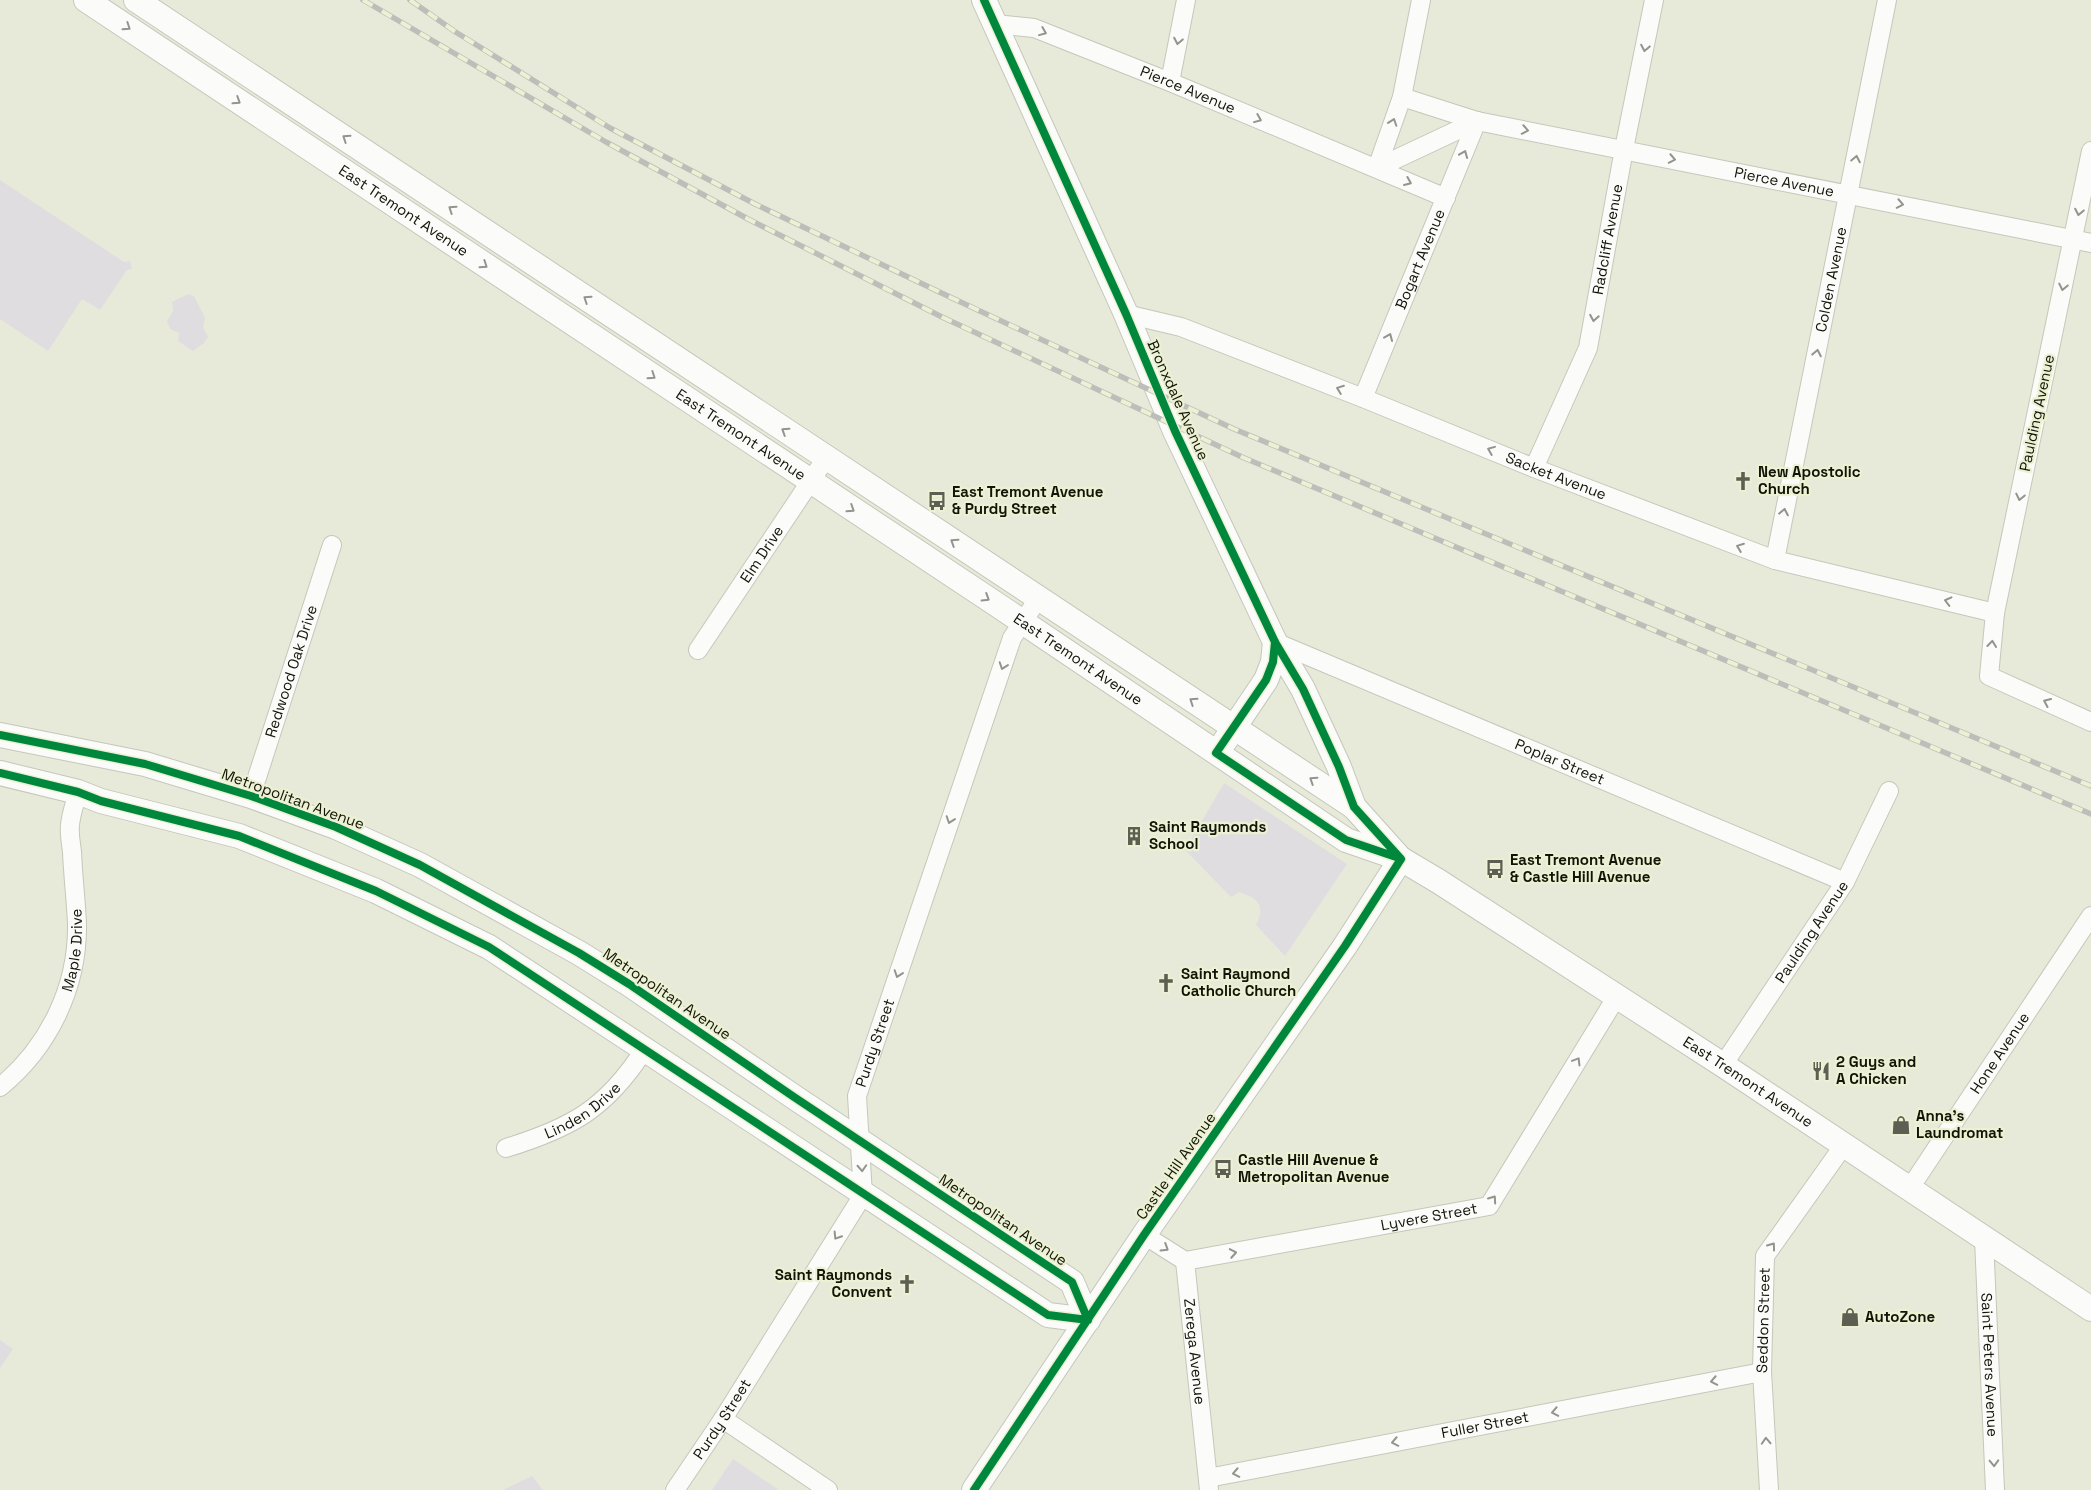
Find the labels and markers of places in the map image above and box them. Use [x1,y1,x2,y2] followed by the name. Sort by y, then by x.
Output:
[1758,462,1861,498] place label: New Apostolic Church
[1732,470,1754,492] church icon: New Apostolic Church
[952,482,1104,518] place label: East Tremont Avenue & Purdy Street
[926,490,948,512] bus stop icon: East Tremont Avenue & Purdy Street
[1149,817,1266,853] place label: Saint Raymonds School
[1123,825,1145,847] building icon: Saint Raymonds School
[1510,850,1662,886] place label: East Tremont Avenue & Castle Hill Avenue
[1484,858,1506,880] bus stop icon: East Tremont Avenue & Castle Hill Avenue
[1181,964,1296,1000] place label: Saint Raymond Catholic Church
[1155,972,1177,994] church icon: Saint Raymond Catholic Church
[1836,1052,1916,1088] place label: 2 Guys and A Chicken
[1810,1060,1832,1082] restaurant icon: 2 Guys and A Chicken
[1916,1106,2003,1142] place label: Anna's Laundromat
[1890,1114,1912,1136] shop icon: Anna's Laundromat
[1238,1150,1390,1186] place label: Castle Hill Avenue & Metropolitan Avenue
[1212,1158,1234,1180] bus stop icon: Castle Hill Avenue & Metropolitan Avenue
[775,1265,892,1301] place label: Saint Raymonds Convent
[896,1273,918,1295] church icon: Saint Raymonds Convent
[1839,1306,1861,1328] shop icon: AutoZone
[1865,1307,1935,1326] place label: AutoZone

